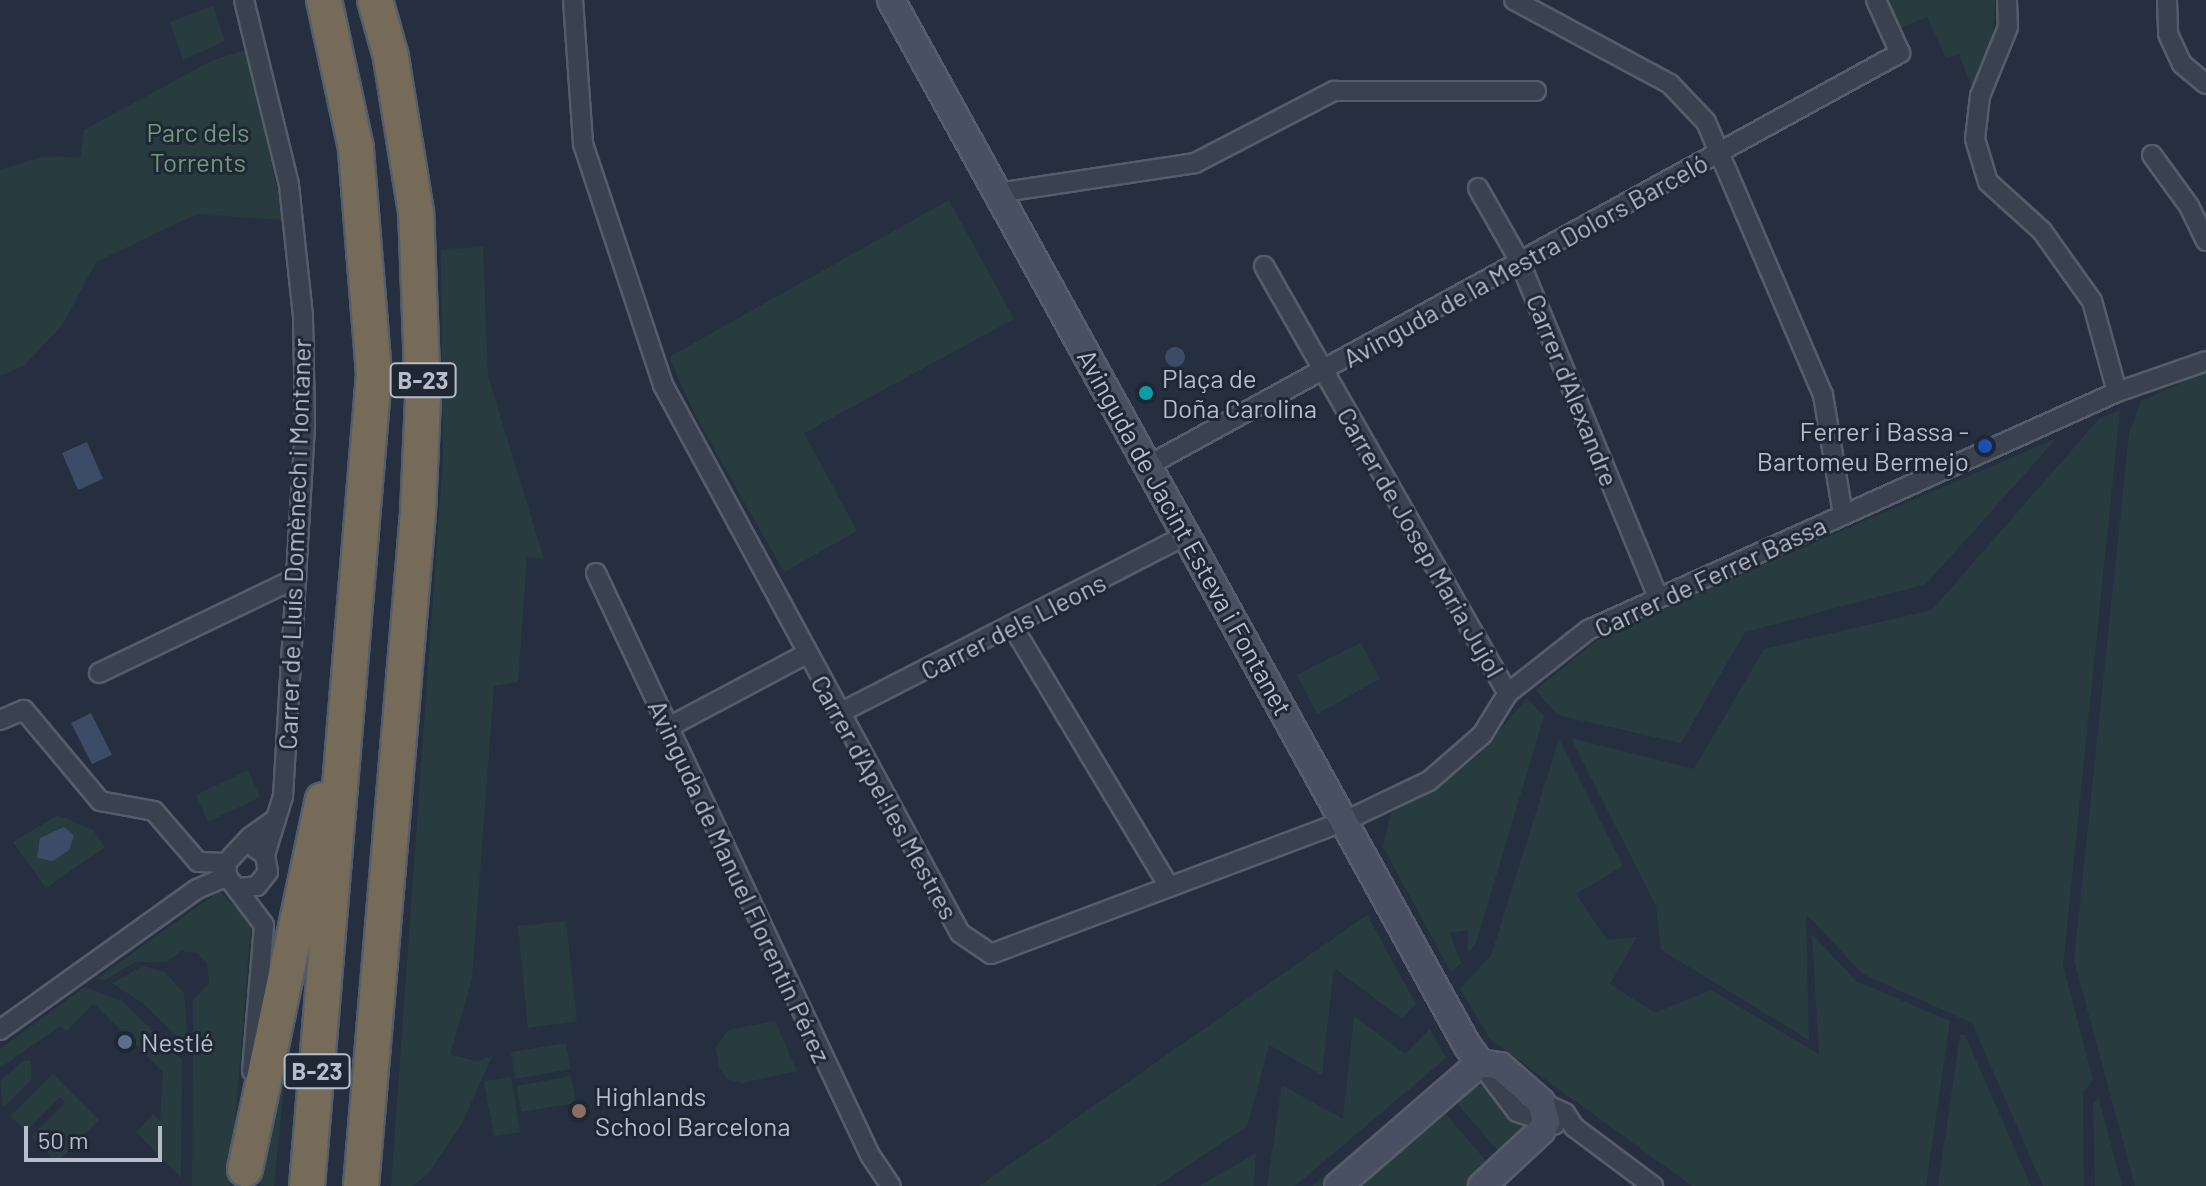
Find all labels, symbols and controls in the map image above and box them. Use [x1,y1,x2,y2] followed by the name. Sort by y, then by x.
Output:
[146,116,250,178] park label: Parc dels Torrents
[1337,147,1713,373] street label: Avinguda de la Mestra Dolors Barceló
[1520,289,1626,491] street label: Carrer d'Alexandre
[271,338,317,750] street label: Carrer de Lluís Domènech i Montaner
[1071,343,1299,721] street label: Avinguda de Jacint Esteva i Fontanet
[389,360,457,400] road number: B-23
[1162,362,1317,424] place label: Plaça de Doña Carolina
[1137,384,1155,402] marker: Plaça de Doña Carolina
[1331,401,1511,683] street label: Carrer de Josep Maria Jujol
[1757,415,1969,476] place label: Ferrer i Bassa - Bartomeu Bermejo
[1976,437,1994,455] marker: Ferrer i Bassa - Bartomeu Bermejo
[1589,509,1831,643] street label: Carrer de Ferrer Bassa
[915,566,1111,686] street label: Carrer dels Lleons
[805,669,965,925] street label: Carrer d'Apel·les Mestres
[642,695,838,1067] street label: Avinguda de Manuel Florentín Pérez
[141,1026,214,1058] place label: Nestlé
[116,1033,134,1051] marker: Nestlé
[283,1051,351,1091] road number: B-23
[595,1080,791,1142] place label: Highlands School Barcelona
[570,1102,588,1120] marker: Highlands School Barcelona
[28,1110,166,1160] scale bar
[38,1125,89,1154] text: 50 m

